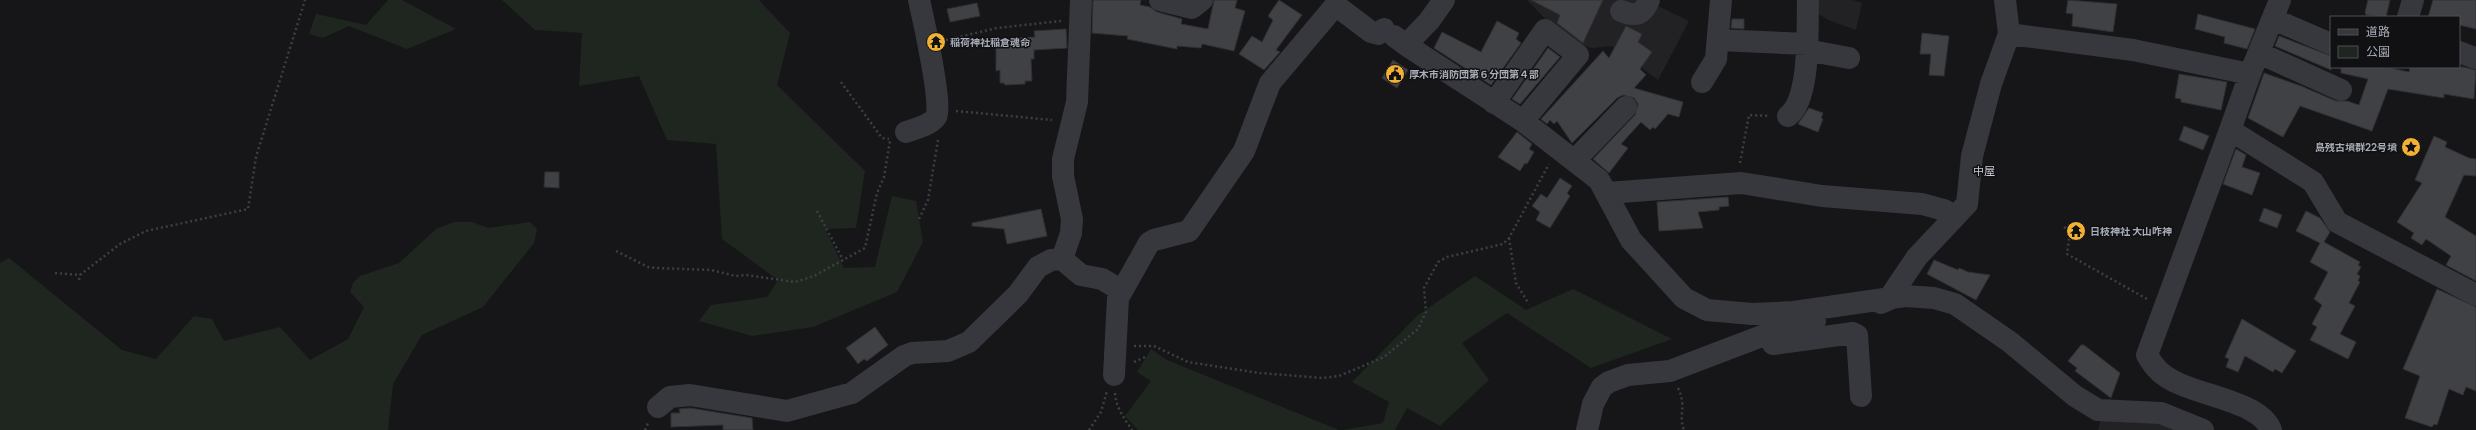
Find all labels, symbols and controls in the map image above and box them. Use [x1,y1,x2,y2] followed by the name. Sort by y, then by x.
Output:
[2330,16,2460,68] legend
[2366,23,2390,40] text: 道路
[925,31,947,53] temple icon: 稲荷神社稲倉魂命
[950,35,1031,49] place label: 稲荷神社稲倉魂命
[2366,43,2390,60] text: 公園
[1384,63,1406,85] public building icon: 厚木市消防団第６分団第４部
[1409,67,1539,81] place label: 厚木市消防団第６分団第４部
[2400,136,2422,158] place icon: 島残古墳群22号墳
[2315,140,2398,154] place label: 島残古墳群22号墳
[1973,163,1995,178] district label: 中屋
[2065,220,2087,242] temple icon: 日枝神社 大山咋神
[2090,224,2172,238] place label: 日枝神社 大山咋神

